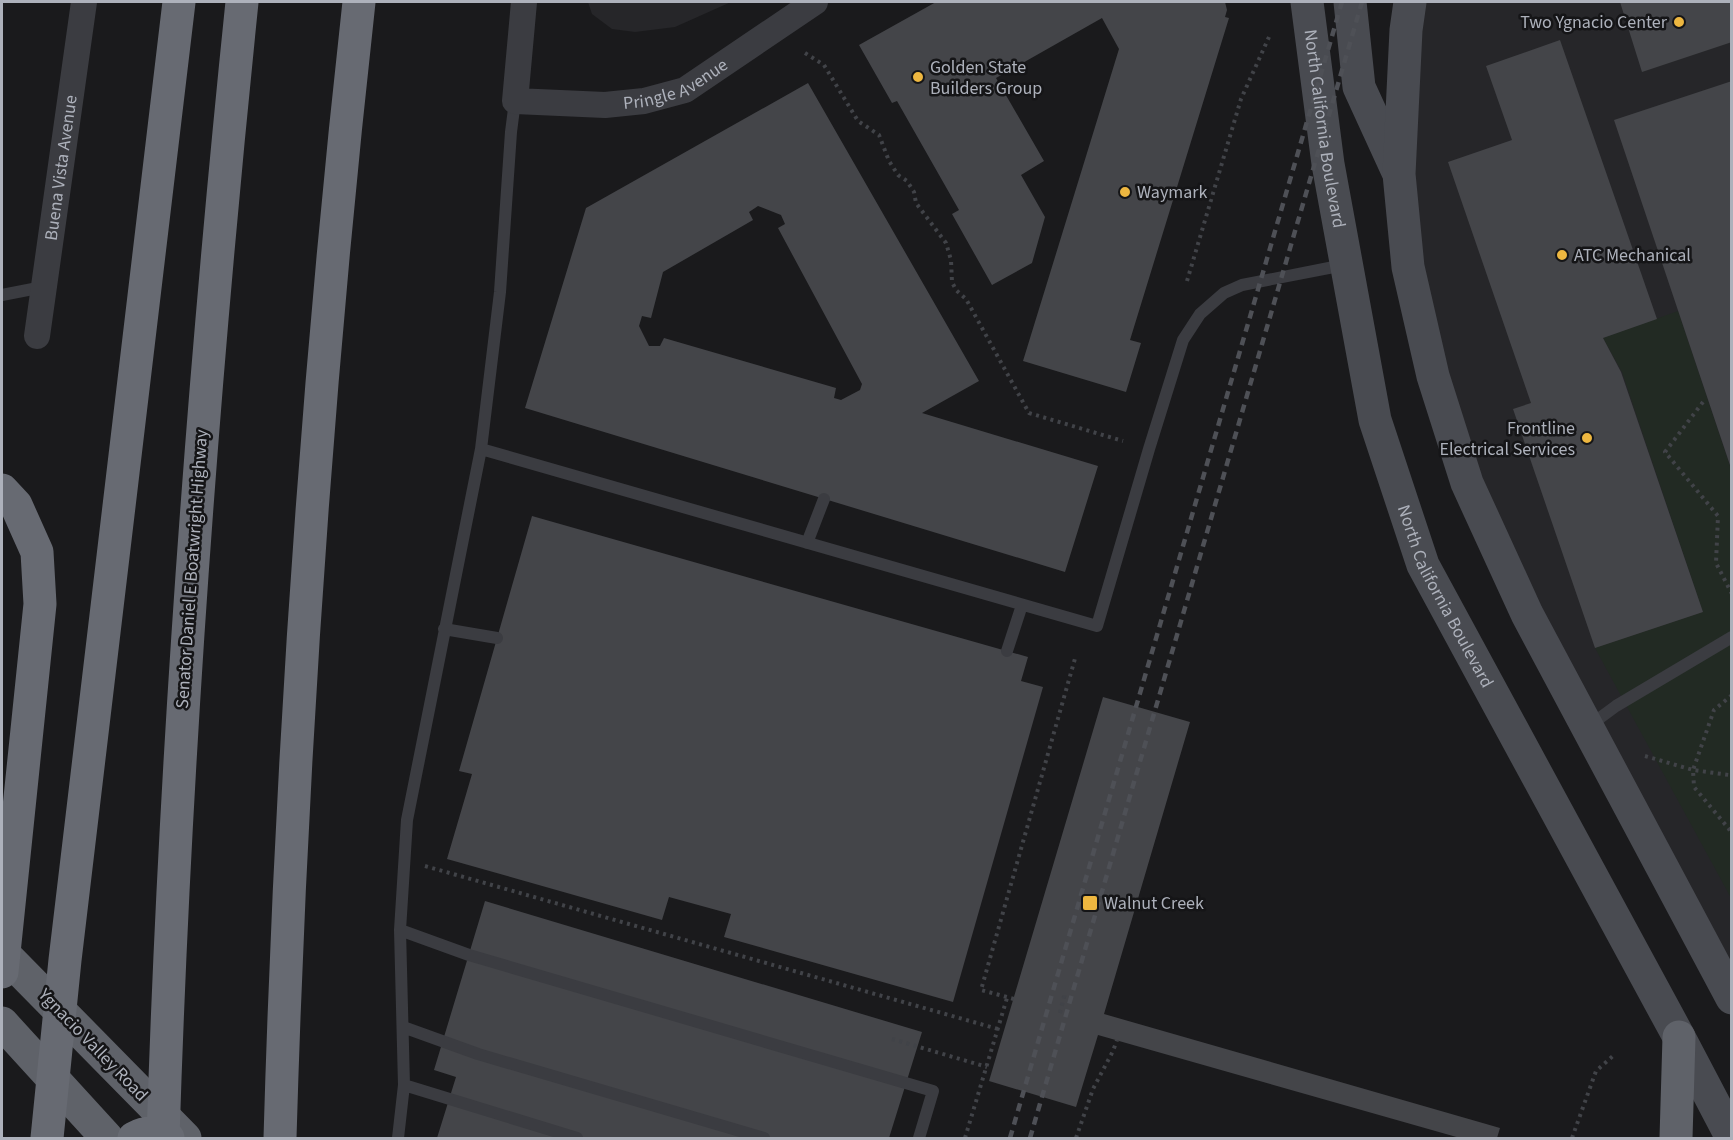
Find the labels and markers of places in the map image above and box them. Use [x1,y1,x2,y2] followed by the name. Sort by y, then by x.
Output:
[1520,10,1668,35] place label: Two Ygnacio Center
[1672,15,1686,29] marker: Two Ygnacio Center
[930,55,1042,101] place label: Golden State Builders Group
[911,70,925,84] marker: Golden State Builders Group
[1137,180,1208,205] place label: Waymark
[1118,185,1132,199] marker: Waymark
[1574,243,1691,268] place label: ATC Mechanical
[1555,248,1569,262] marker: ATC Mechanical
[1440,416,1575,462] place label: Frontline Electrical Services
[1580,431,1594,445] marker: Frontline Electrical Services
[1104,891,1204,916] place label: Walnut Creek
[1081,894,1099,912] marker: Walnut Creek

